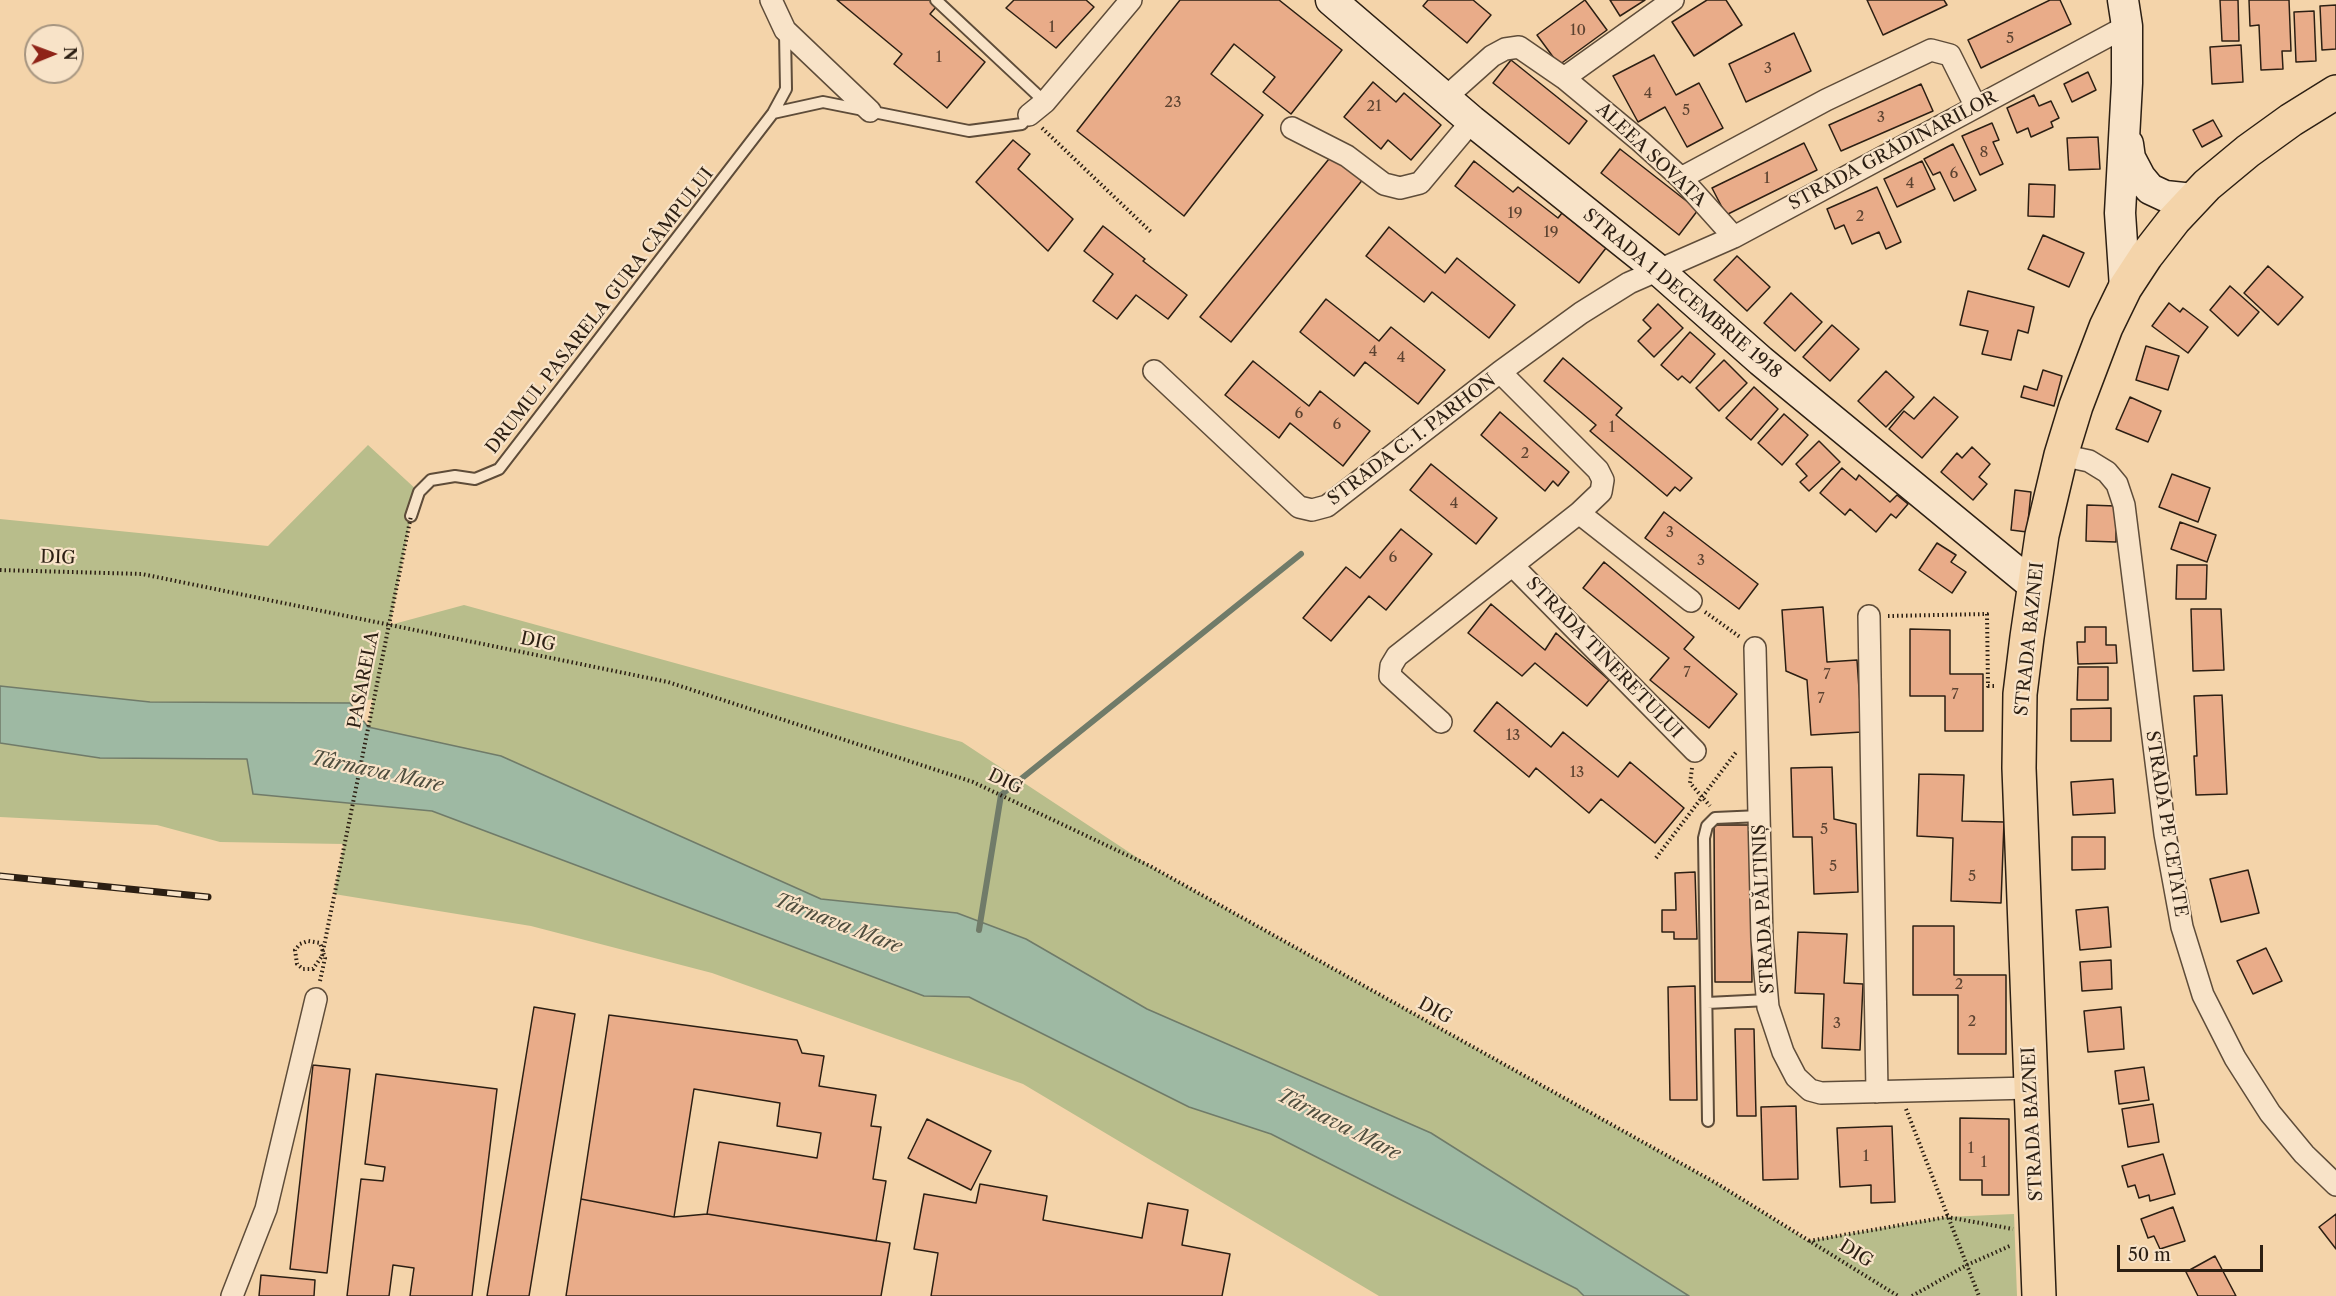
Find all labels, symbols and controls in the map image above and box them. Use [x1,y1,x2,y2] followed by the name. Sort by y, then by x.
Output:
[1049,19,1055,37] house number: 1
[1570,22,1586,40] house number: 10
[24,24,84,84] north arrow
[2006,30,2014,48] house number: 5
[60,47,80,61] text: N
[936,49,942,67] house number: 1
[1764,60,1772,78] house number: 3
[1644,85,1652,103] house number: 4
[1785,87,2001,215] street label: STRADA GRĂDINARILOR
[1165,94,1181,112] house number: 23
[1367,98,1381,116] house number: 21
[1592,99,1710,211] street label: ALEEA SOVATA
[1682,102,1690,120] house number: 5
[1877,109,1885,127] house number: 3
[1980,144,1988,162] house number: 8
[482,164,718,458] street label: DRUMUL PASARELA GURA CÂMPULUI
[1950,165,1958,183] house number: 6
[1764,170,1770,188] house number: 1
[1906,175,1914,193] house number: 4
[1507,205,1523,223] house number: 19
[1578,205,1786,383] street label: STRADA 1 DECEMBRIE 1918
[1856,208,1864,226] house number: 2
[1543,224,1559,242] house number: 19
[1369,343,1377,361] house number: 4
[1397,349,1405,367] house number: 4
[1324,370,1500,510] street label: STRADA C. I. PARHON
[1295,405,1303,423] house number: 6
[1333,416,1341,434] house number: 6
[1609,419,1615,437] house number: 1
[1521,445,1529,463] house number: 2
[1450,495,1458,513] house number: 4
[1666,524,1674,542] house number: 3
[40,547,76,569] street label: DIG
[1389,549,1397,567] house number: 6
[1697,552,1705,570] house number: 3
[2011,561,2049,717] street label: STRADA BAZNEI
[1521,573,1687,743] street label: STRADA TINERETULUI
[518,628,558,656] street label: DIG
[344,629,384,731] street label: PASARELA
[1683,664,1691,682] house number: 7
[1823,666,1831,684] house number: 7
[1951,686,1959,704] house number: 7
[1817,690,1825,708] house number: 7
[1506,727,1520,745] house number: 13
[2141,729,2191,919] street label: STRADA PE CETATE
[309,746,445,798] water label: Târnava Mare
[1570,764,1584,782] house number: 13
[984,765,1026,799] street label: DIG
[1820,821,1828,839] house number: 5
[1749,824,1779,994] street label: STRADA PĂLTINIȘ
[1829,858,1837,876] house number: 5
[1968,868,1976,886] house number: 5
[771,889,905,959] water label: Târnava Mare
[1955,976,1963,994] house number: 2
[1414,993,1456,1029] street label: DIG
[1968,1013,1976,1031] house number: 2
[1833,1015,1841,1033] house number: 3
[2018,1046,2048,1202] street label: STRADA BAZNEI
[1274,1084,1404,1166] water label: Târnava Mare
[1968,1140,1974,1158] house number: 1
[1863,1148,1869,1166] house number: 1
[1981,1154,1987,1172] house number: 1
[2120,1233,2266,1271] scale bar
[1835,1235,1877,1273] street label: DIG
[2128,1244,2171,1266] text: 50 m

